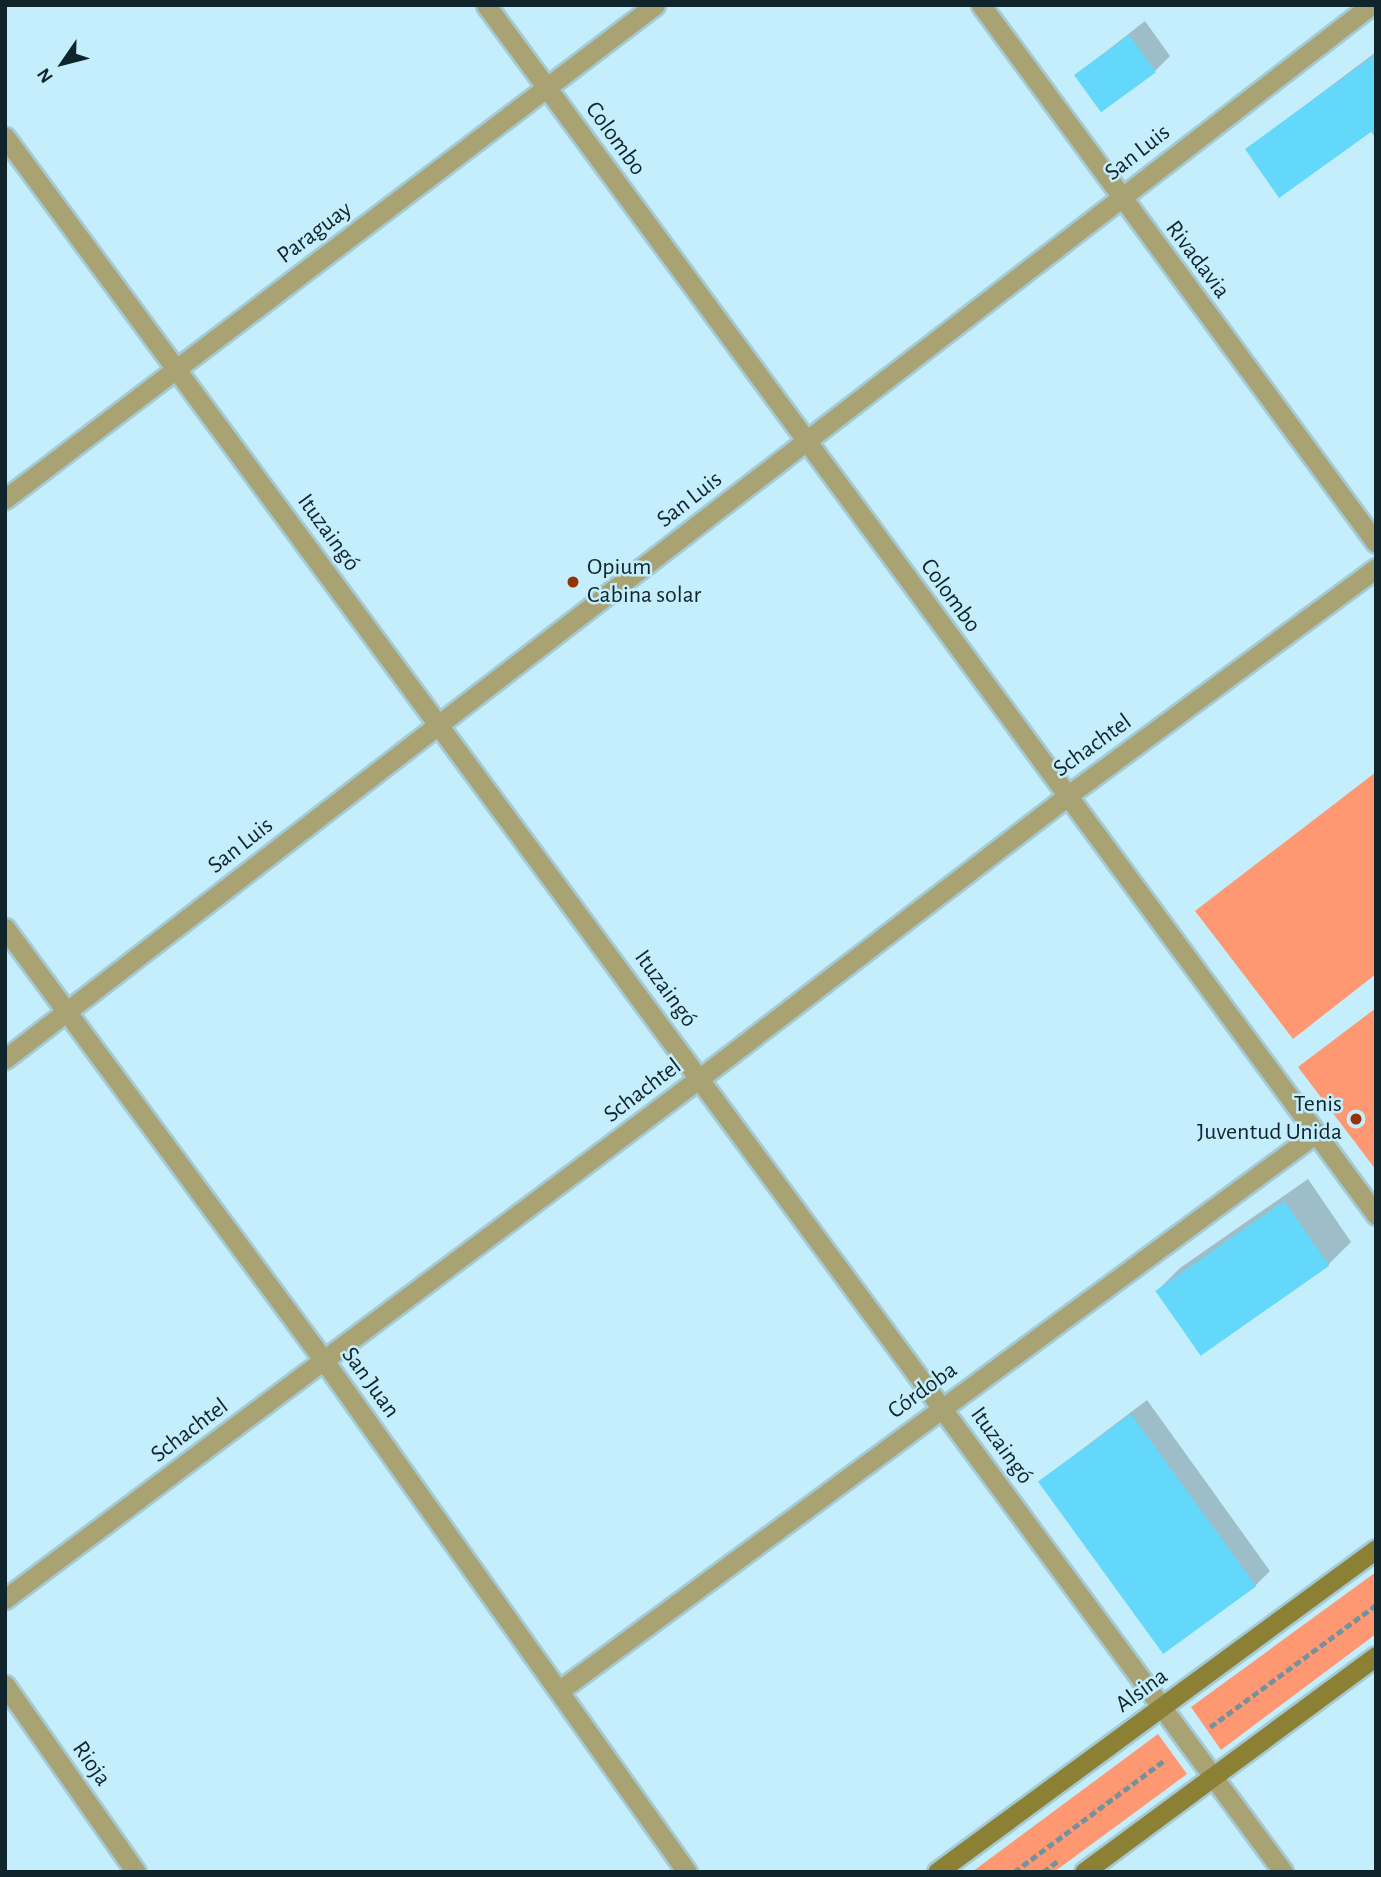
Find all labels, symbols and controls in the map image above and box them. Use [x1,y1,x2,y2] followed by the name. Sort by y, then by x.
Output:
[28,28,98,98] north arrow
[34,64,57,86] text: N
[578,96,652,182] street label: Colombo
[1100,119,1176,187] street label: San Luis
[272,196,358,270] street label: Paraguay
[1158,215,1236,305] street label: Rivadavia
[652,466,728,534] street label: San Luis
[290,489,366,577] street label: Ituzaingó
[913,553,987,639] street label: Colombo
[587,554,701,610] place label: Opium Cabina solar
[565,574,581,590] marker: Opium Cabina solar
[1048,708,1138,784] street label: Schachtel
[203,812,279,880] street label: San Luis
[627,945,703,1033] street label: Ituzaingó
[599,1053,687,1129] street label: Schachtel
[1197,1091,1342,1147] place label: Tenis Juventud Unida
[1348,1111,1364,1127] marker: Tenis Juventud Unida
[335,1342,405,1424] street label: San Juan
[883,1356,963,1426] street label: Córdoba
[146,1393,234,1469] street label: Schachtel
[963,1402,1039,1490] street label: Ituzaingó
[1110,1662,1174,1720] street label: Alsina
[65,1736,117,1792] street label: Rioja

